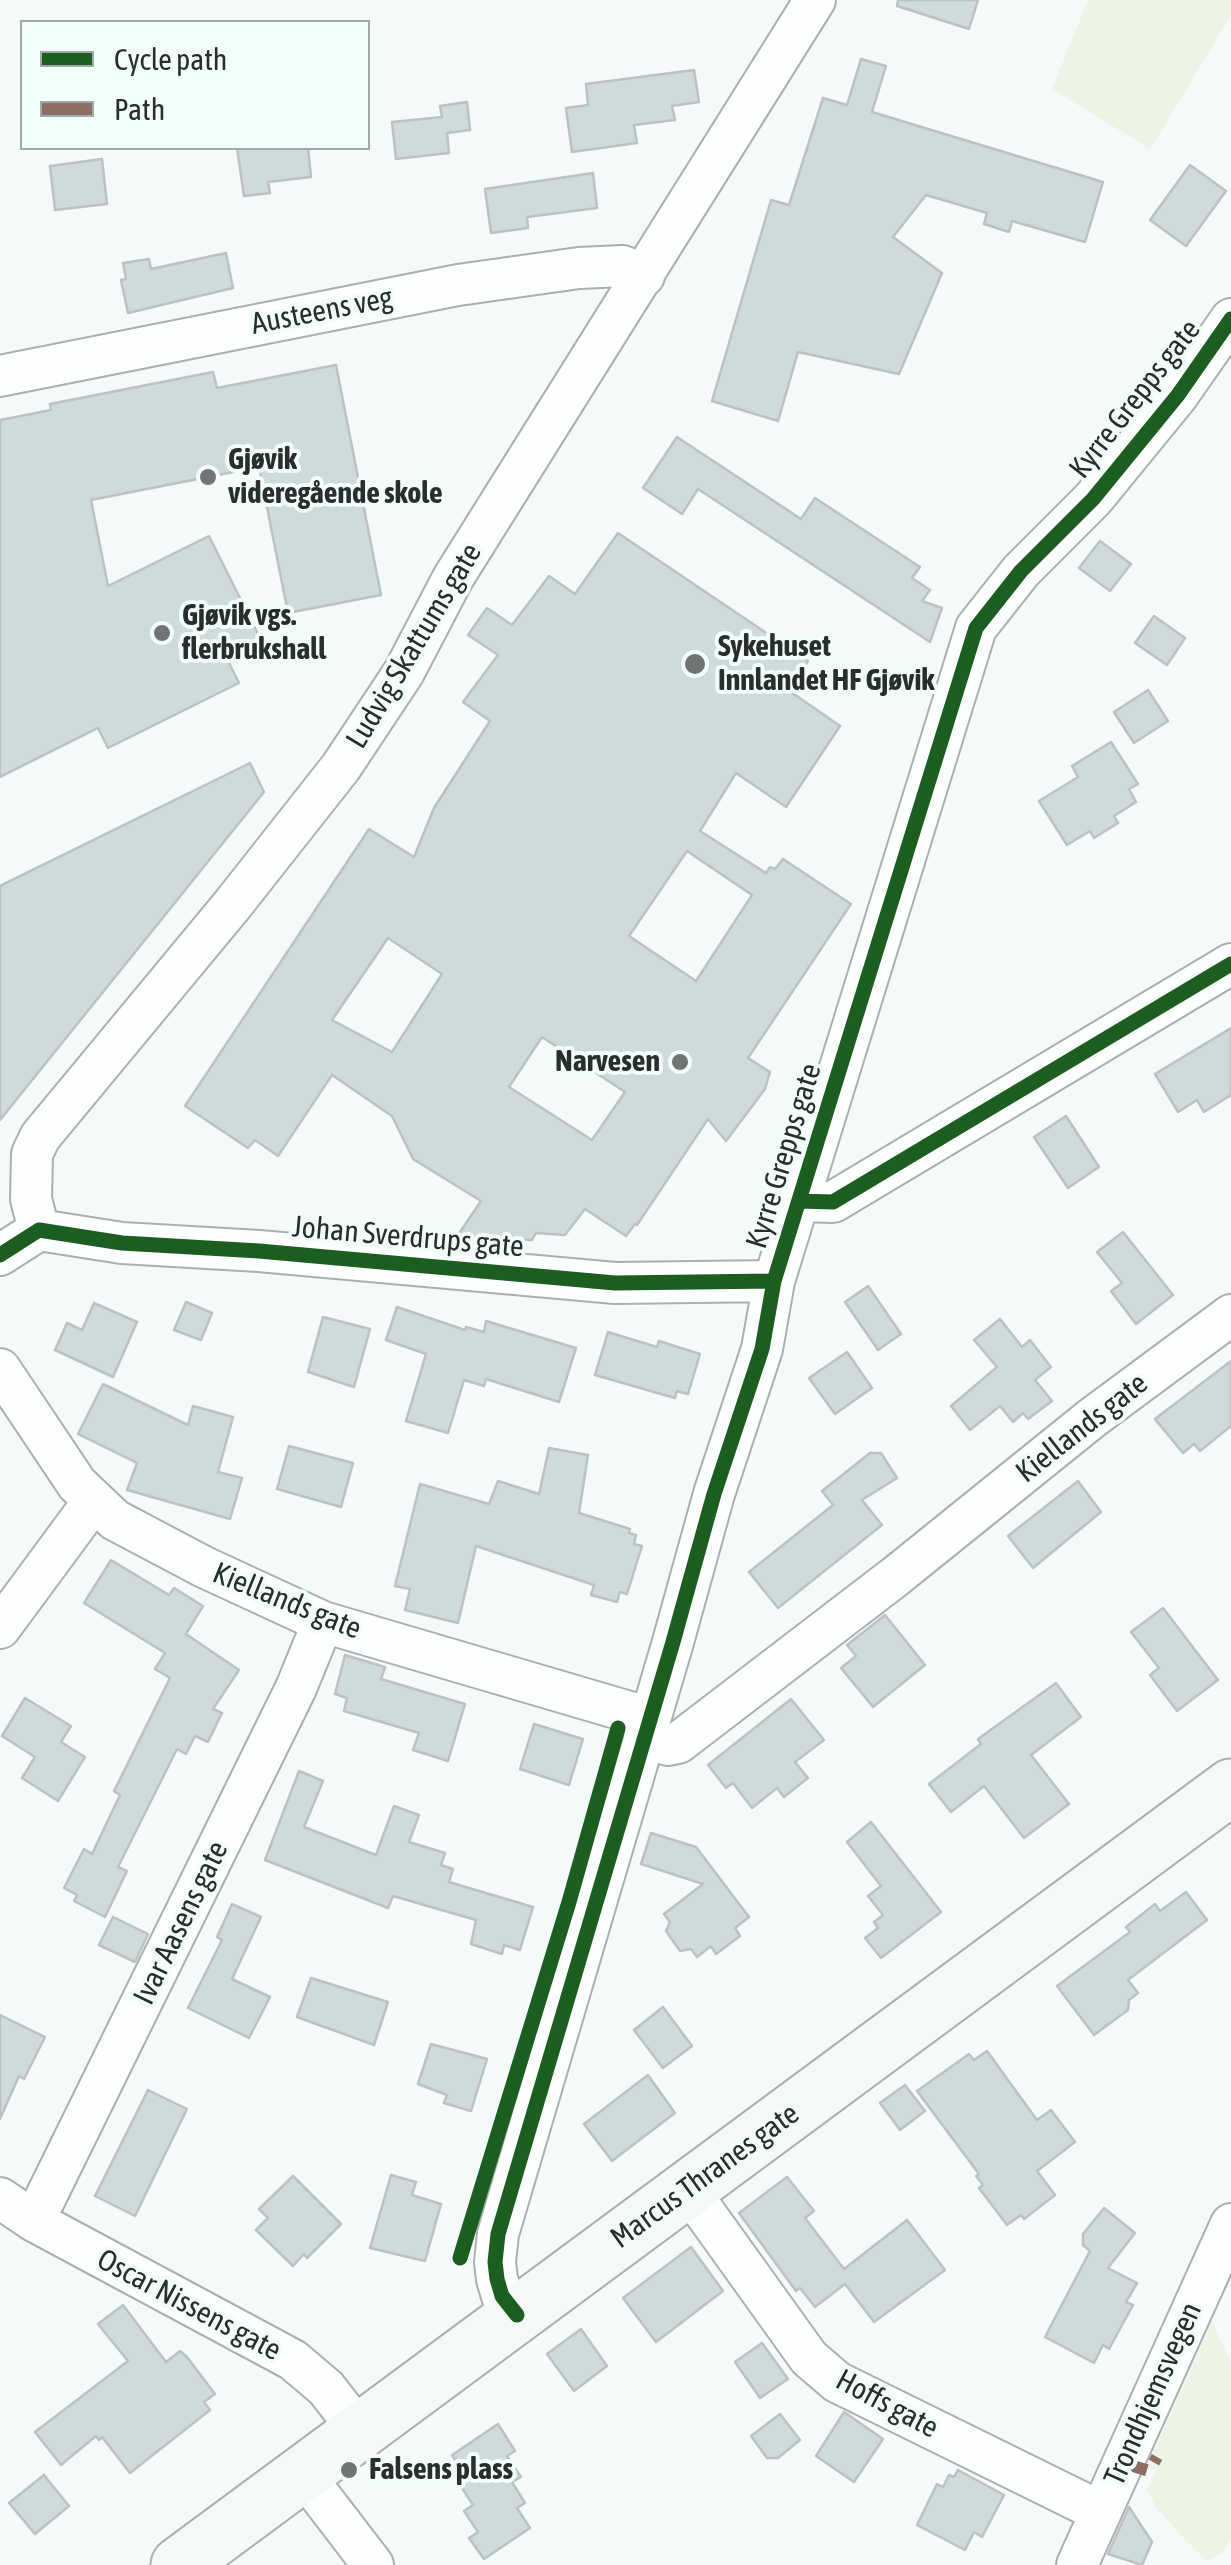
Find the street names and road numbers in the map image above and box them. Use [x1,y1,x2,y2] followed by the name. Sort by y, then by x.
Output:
[248,280,396,342] street label: Austeens veg
[1062,313,1208,485] street label: Kyrre Grepps gate
[339,537,489,755] street label: Ludvig Skattums gate
[739,1059,829,1253] street label: Kyrre Grepps gate
[291,1209,525,1265] street label: Johan Sverdrups gate
[1009,1366,1155,1490] street label: Kiellands gate
[208,1555,366,1647] street label: Kiellands gate
[126,1836,236,2010] street label: Ivar Aasens gate
[604,2096,806,2256] street label: Marcus Thranes gate
[91,2241,287,2369] street label: Oscar Nissens gate
[1097,2297,1209,2491] street label: Trondhjemsvegen
[830,2362,944,2446] street label: Hoffs gate

